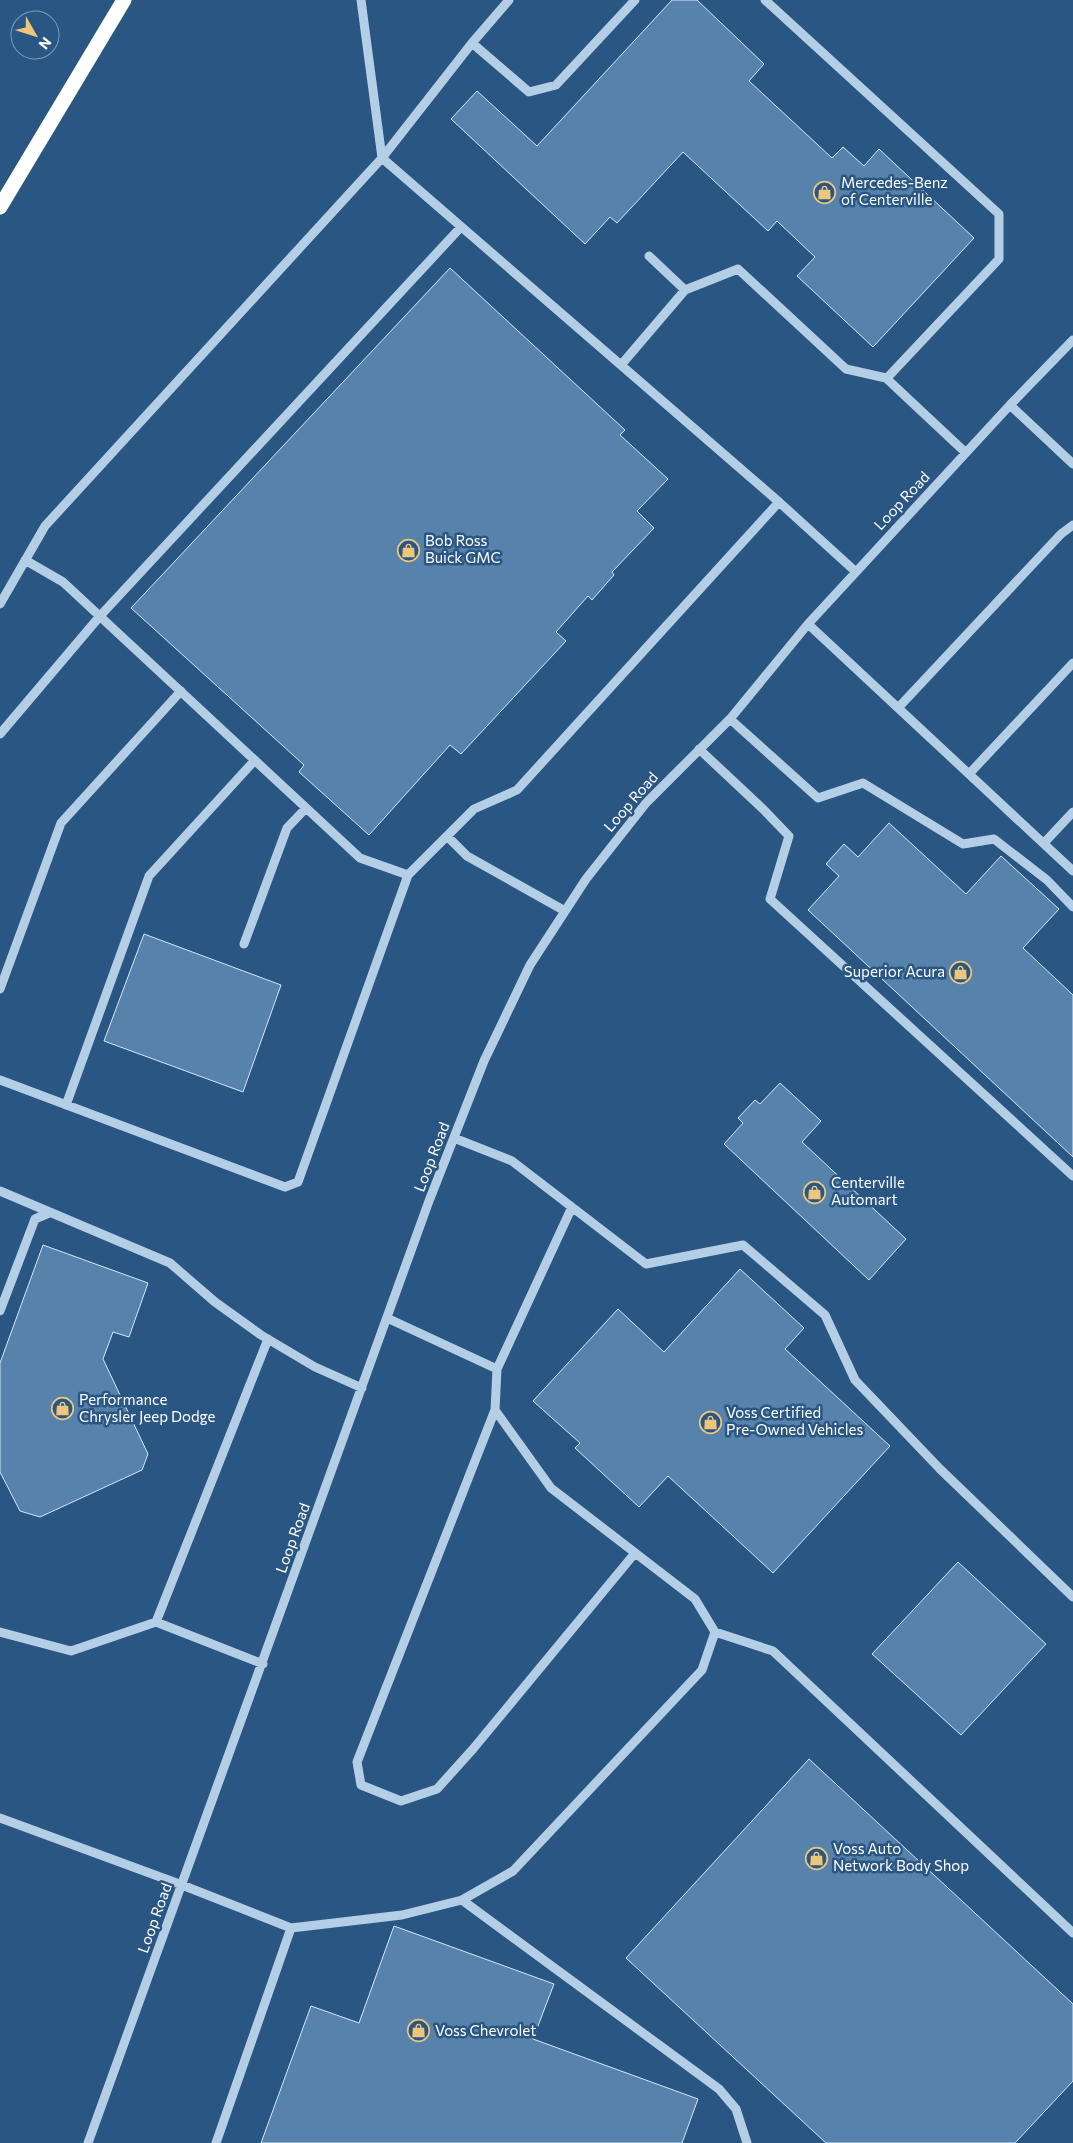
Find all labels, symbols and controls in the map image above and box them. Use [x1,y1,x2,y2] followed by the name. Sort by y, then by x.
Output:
[10,10,60,60] north arrow
[36,34,55,53] text: N
[841,173,948,208] place label: Mercedes-Benz of Centerville
[813,180,837,204] shop icon: Mercedes-Benz of Centerville
[870,467,933,533] street label: Loop Road
[425,531,501,566] place label: Bob Ross Buick GMC
[397,538,421,562] shop icon: Bob Ross Buick GMC
[599,768,661,835] street label: Loop Road
[949,960,973,984] shop icon: Superior Acura
[844,962,945,980] place label: Superior Acura
[410,1119,453,1194] street label: Loop Road
[831,1173,905,1208] place label: Centerville Automart
[803,1180,827,1204] shop icon: Centerville Automart
[79,1390,216,1425] place label: Performance Chrysler Jeep Dodge
[51,1397,75,1421] shop icon: Performance Chrysler Jeep Dodge
[726,1403,863,1438] place label: Voss Certified Pre-Owned Vehicles
[698,1410,722,1434] shop icon: Voss Certified Pre-Owned Vehicles
[271,1500,313,1575] street label: Loop Road
[833,1839,969,1874] place label: Voss Auto Network Body Shop
[805,1846,829,1870] shop icon: Voss Auto Network Body Shop
[133,1880,175,1955] street label: Loop Road
[407,2019,431,2043] shop icon: Voss Chevrolet
[435,2021,536,2039] place label: Voss Chevrolet

